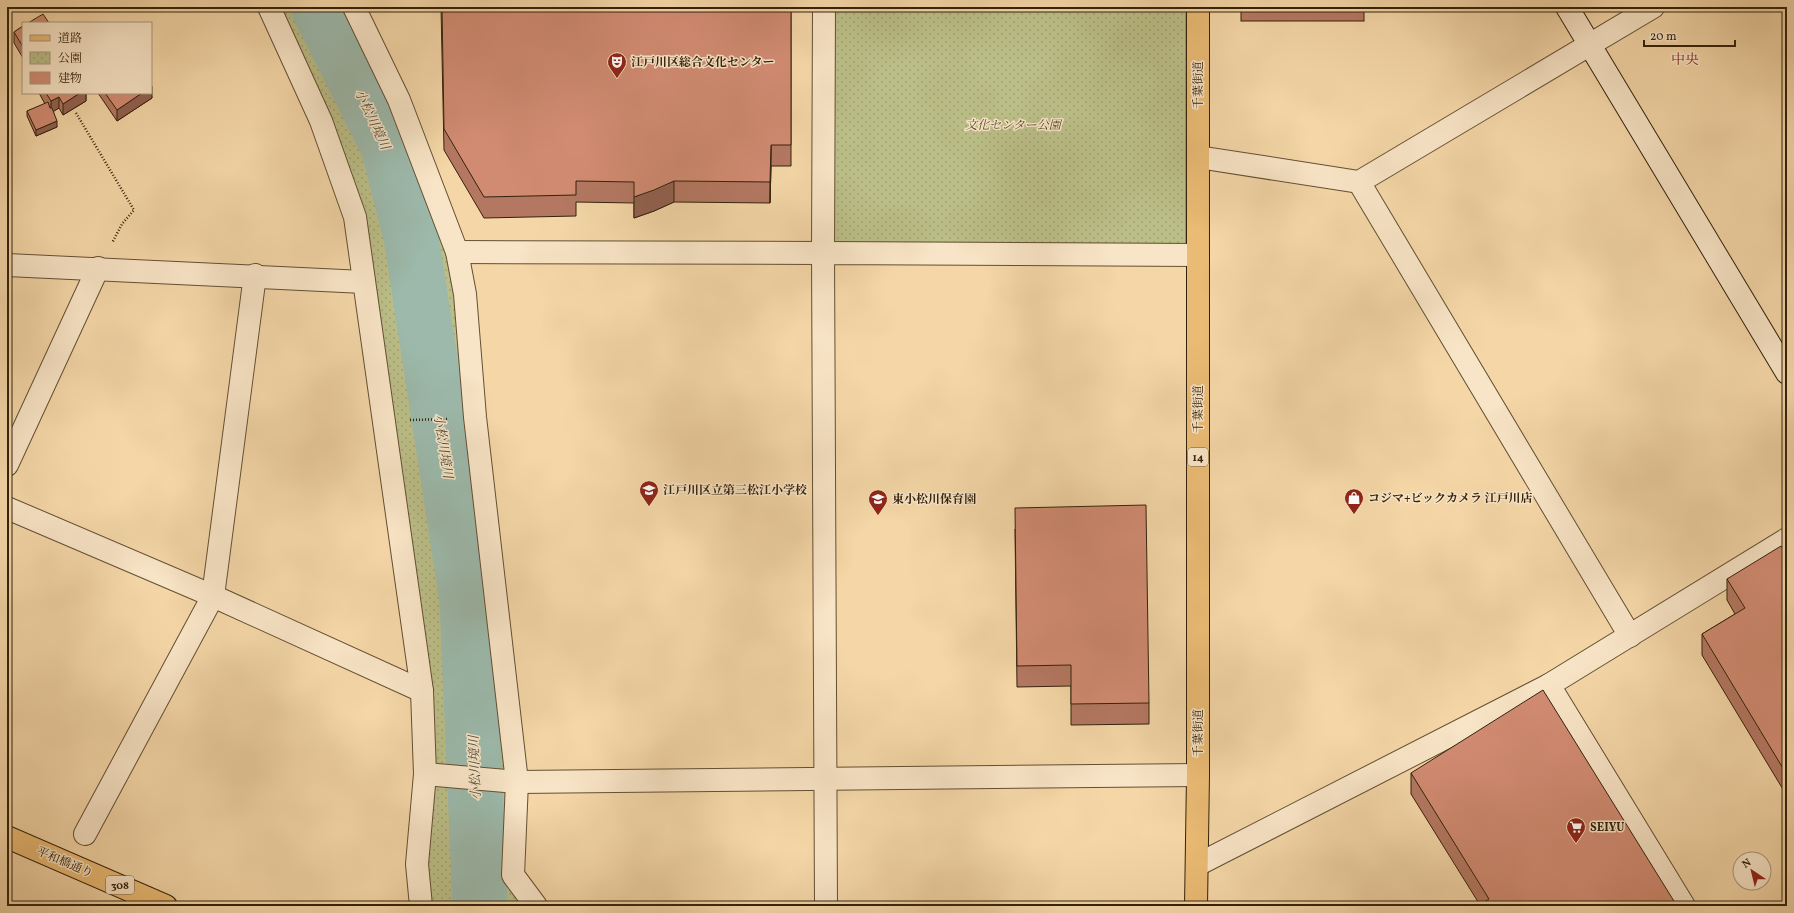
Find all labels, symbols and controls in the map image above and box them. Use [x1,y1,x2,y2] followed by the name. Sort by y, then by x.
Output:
[22,22,152,94] legend
[1644,22,1735,48] scale bar
[1650,29,1677,45] text: 20 m
[58,31,82,47] text: 道路
[58,51,82,67] text: 公園
[606,51,628,79] theatre icon: 江戸川区総合文化センター
[1671,51,1699,70] district label: 中央
[631,55,775,71] place label: 江戸川区総合文化センター
[1191,61,1207,109] street label: 千葉街道
[58,71,82,87] text: 建物
[349,87,394,155] water label: 小松川境川
[965,118,1063,134] park label: 文化センター公園
[1191,385,1207,433] street label: 千葉街道
[428,413,456,482] water label: 小松川境川
[1188,448,1208,466] road number: 14
[638,479,660,507] school or university icon: 江戸川区立第三松江小学校
[663,483,807,499] place label: 江戸川区立第三松江小学校
[1343,487,1365,515] shop icon: コジマ+ビックカメラ 江戸川店
[867,488,889,516] school or university icon: 東小松川保育園
[1368,491,1533,507] place label: コジマ+ビックカメラ 江戸川店
[892,492,976,508] place label: 東小松川保育園
[1191,709,1207,757] street label: 千葉街道
[466,733,486,801] water label: 小松川境川
[1565,816,1587,844] supermarket icon: SEIYU
[1590,820,1625,836] place label: SEIYU
[34,844,95,882] street label: 平和橋通り
[1732,851,1772,891] north arrow
[1740,856,1755,872] text: N
[106,876,134,894] road number: 308

